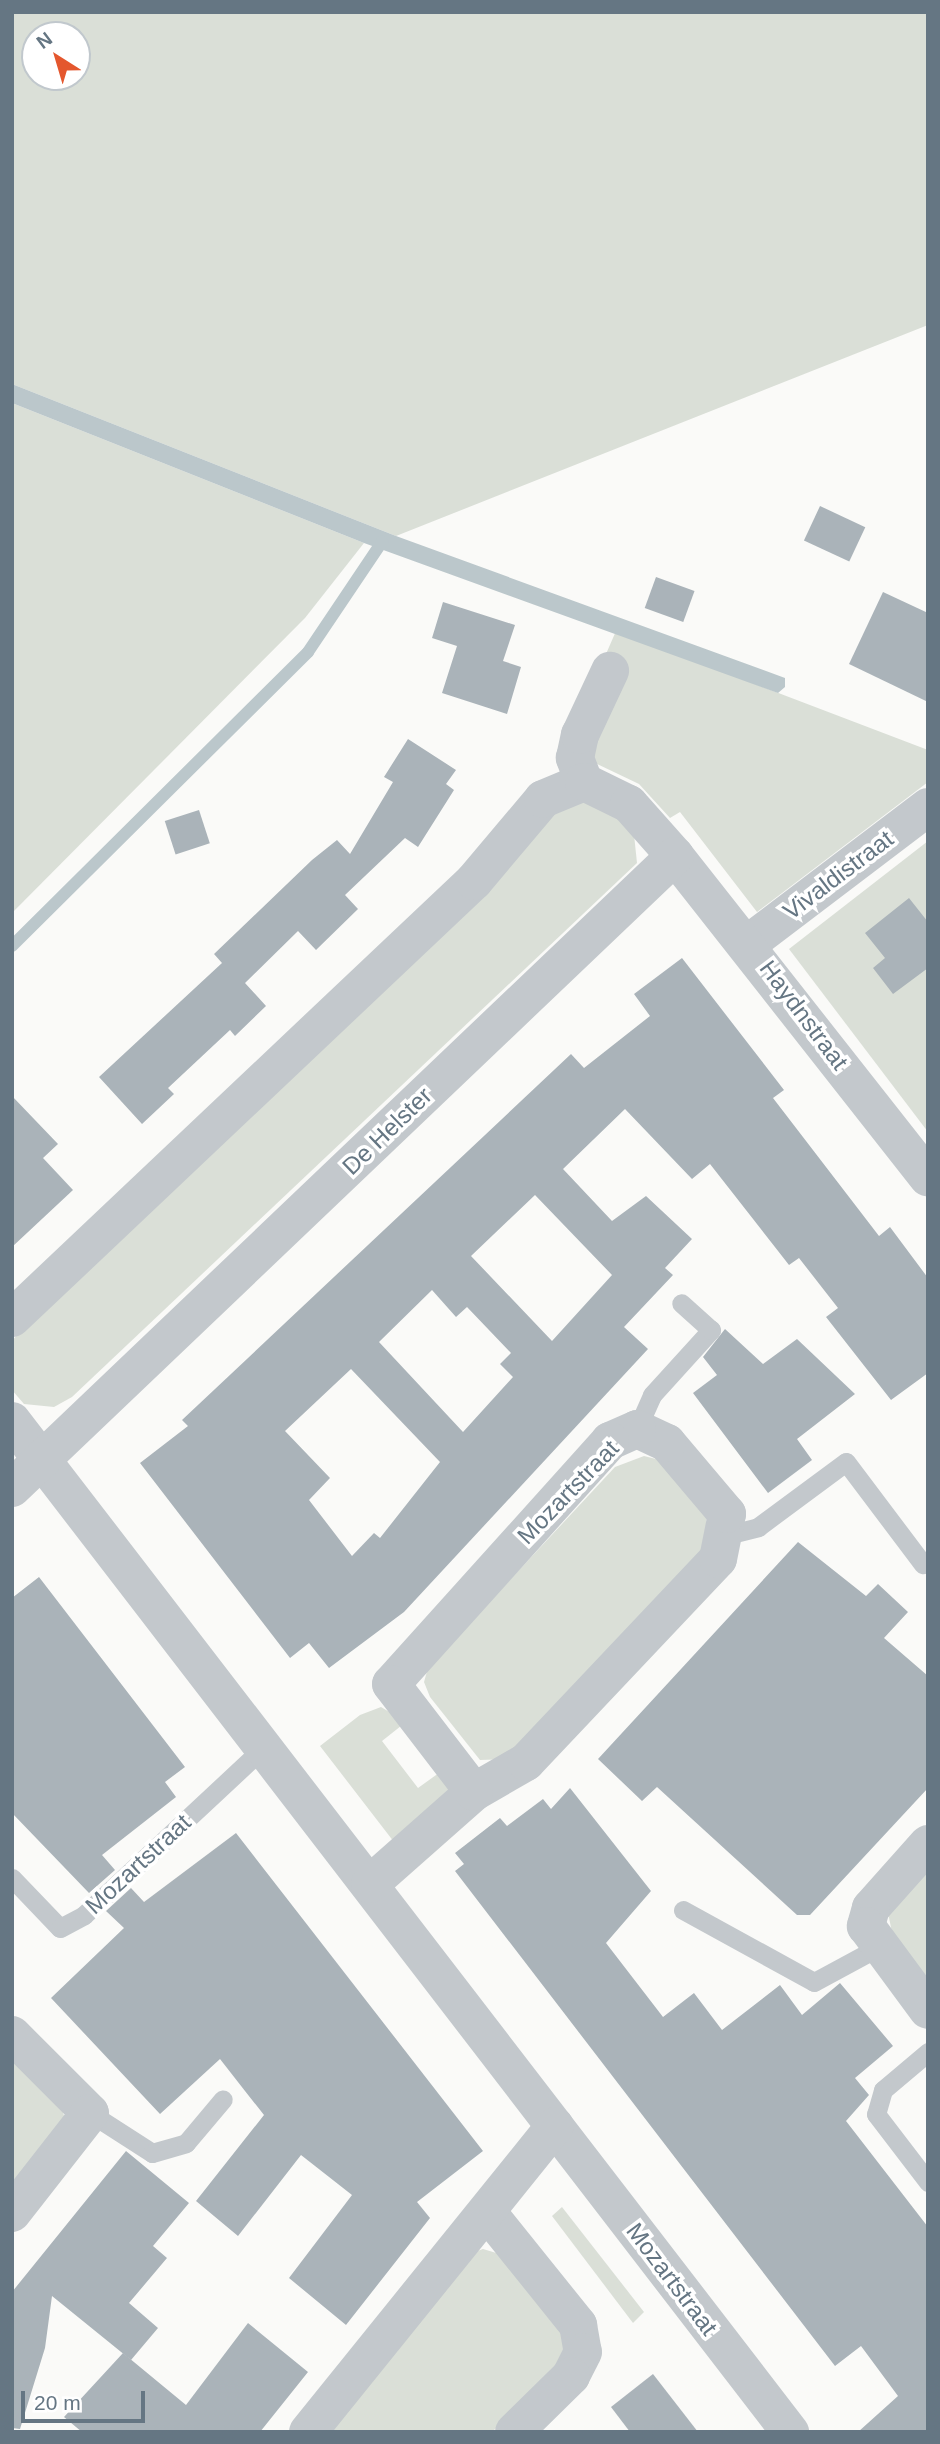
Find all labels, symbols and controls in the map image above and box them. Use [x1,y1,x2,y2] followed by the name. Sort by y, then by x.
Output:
[21,21,91,91] north arrow
[32,28,56,53] text: N
[777,824,899,926] street label: Vivaldistraat
[754,955,854,1075] street label: Haydnstraat
[336,1081,438,1181] street label: De Helster
[511,1434,625,1550] street label: Mozartstraat
[79,1808,197,1920] street label: Mozartstraat
[620,2217,724,2341] street label: Mozartstraat
[24,2378,149,2422] scale bar
[34,2391,81,2414] text: 20 m

